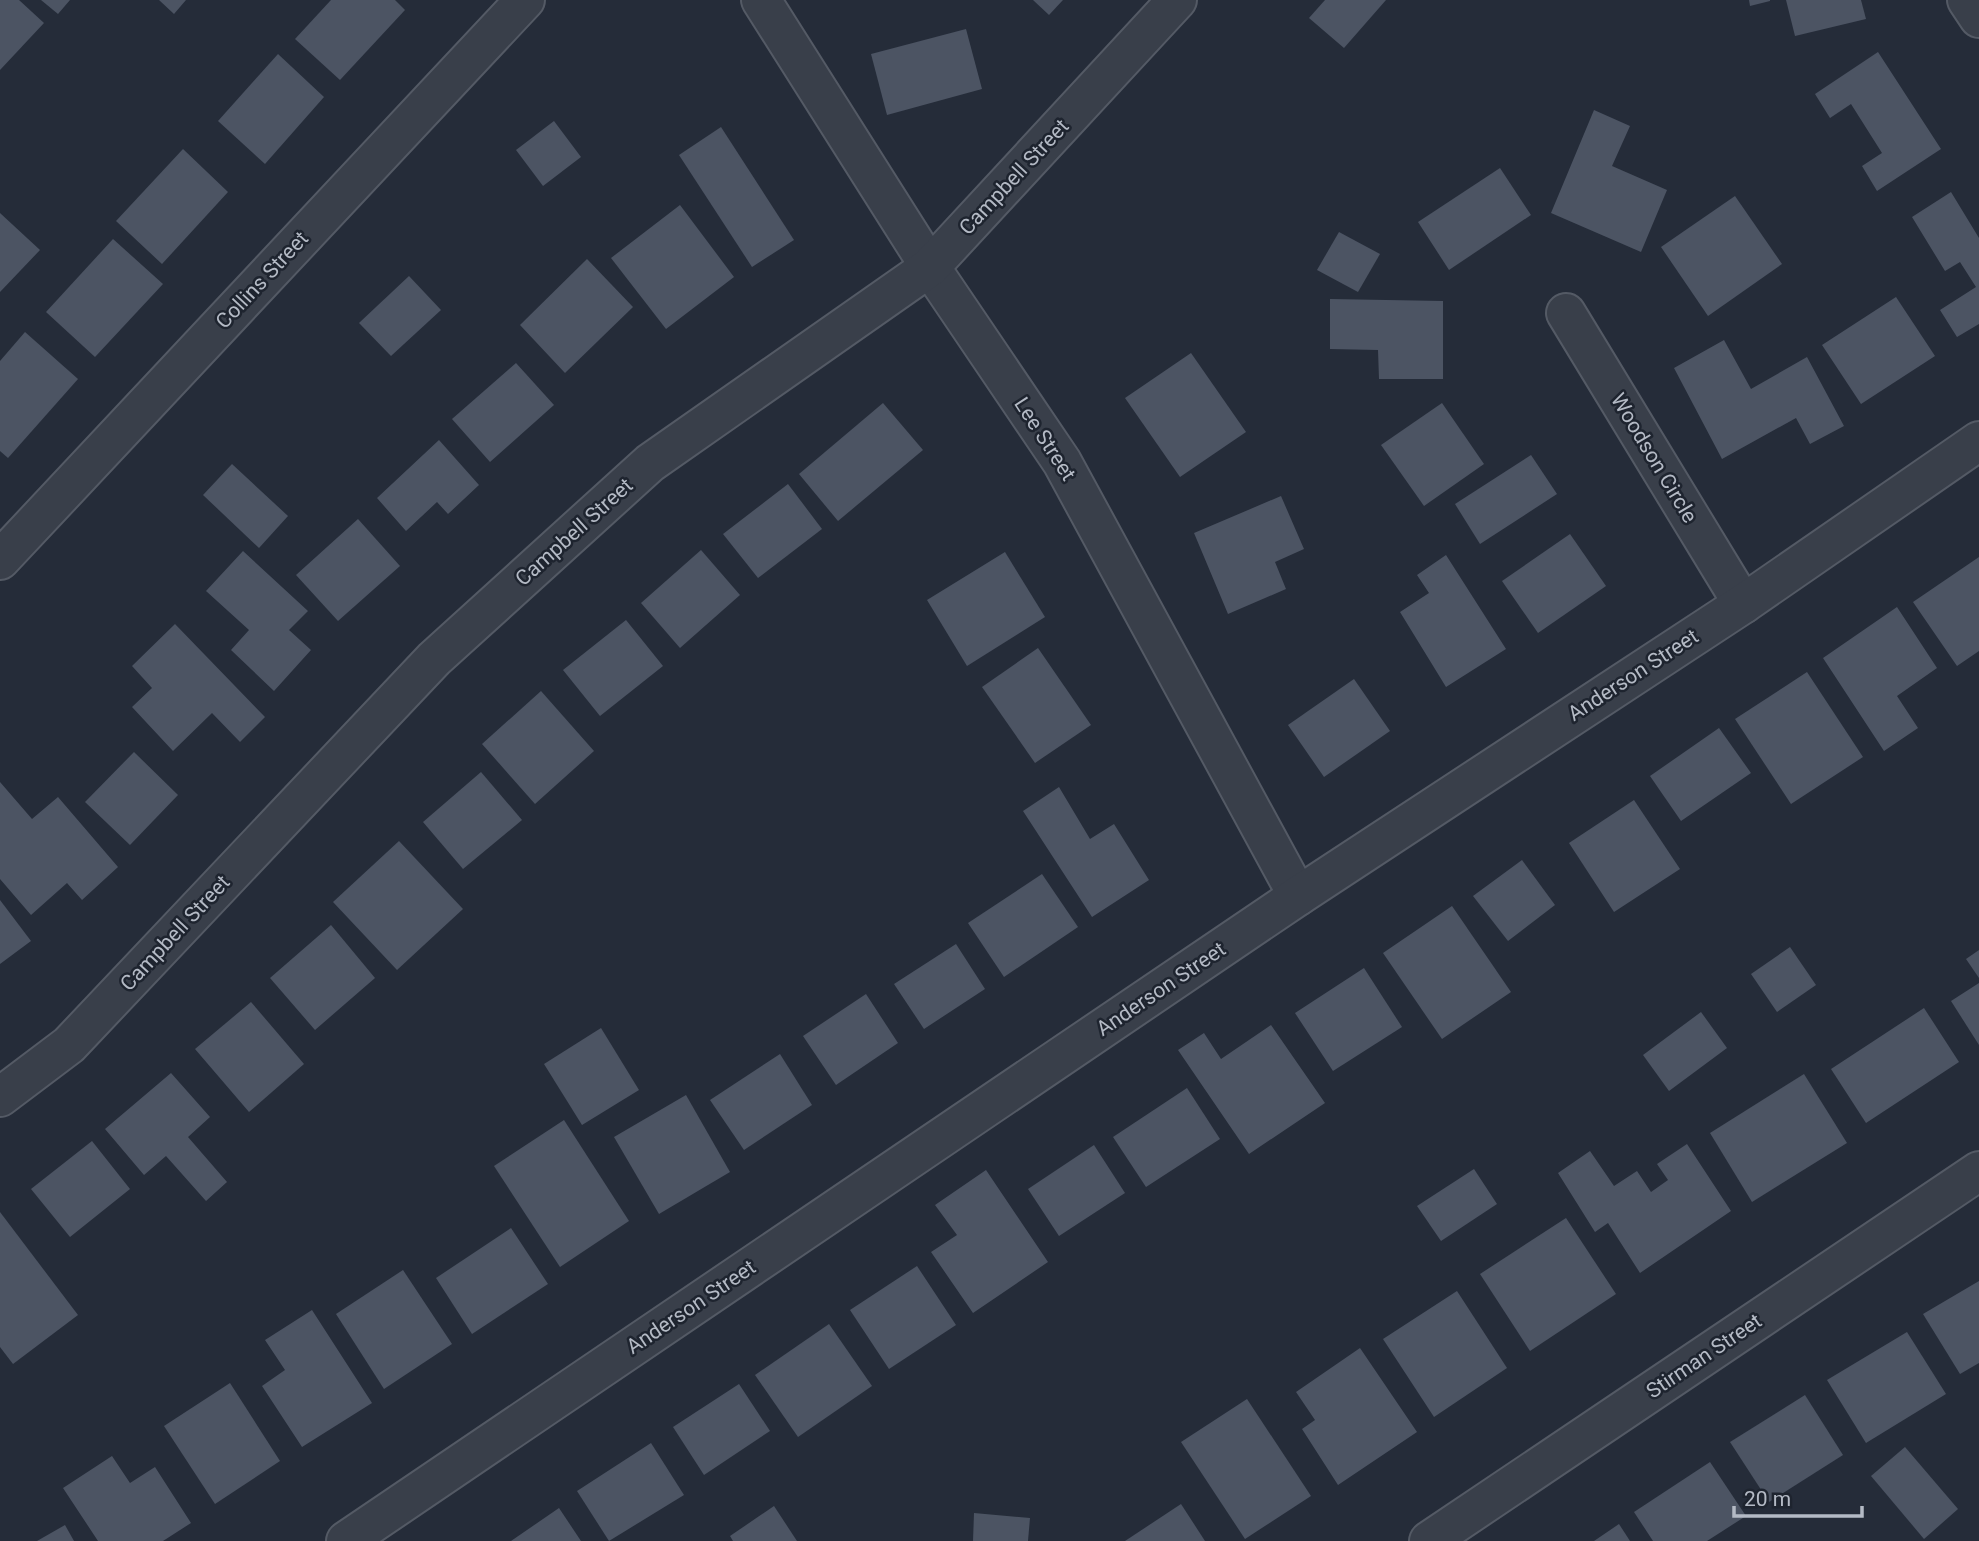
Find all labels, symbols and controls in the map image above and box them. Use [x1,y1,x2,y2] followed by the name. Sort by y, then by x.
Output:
[954,114,1074,240] street label: Campbell Street
[211,226,313,334] street label: Collins Street
[1606,389,1702,527] street label: Woodson Circle
[1009,393,1081,485] street label: Lee Street
[511,473,638,591] street label: Campbell Street
[1563,624,1703,726] street label: Anderson Street
[115,870,235,996] street label: Campbell Street
[1092,937,1230,1041] street label: Anderson Street
[622,1255,760,1359] street label: Anderson Street
[1642,1309,1766,1403] street label: Stirman Street
[1734,1474,1862,1518] scale bar
[1744,1487,1791,1511] text: 20 m

